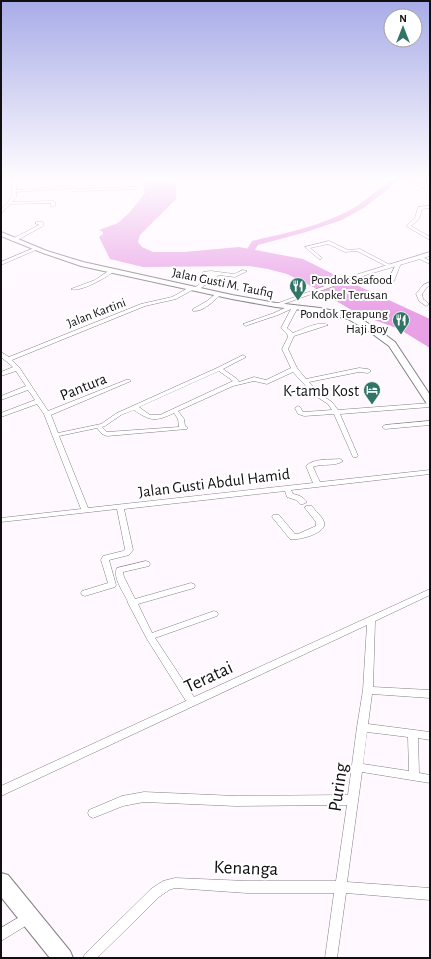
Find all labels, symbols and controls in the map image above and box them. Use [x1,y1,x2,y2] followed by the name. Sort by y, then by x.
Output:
[383,8,423,48] north arrow
[399,13,407,24] text: N
[171,266,275,301] street label: Jalan Gusti M. Taufiq
[311,274,393,302] place label: Pondok Seafood Kopkel Terusan
[288,276,308,301] restaurant icon: Pondok Seafood Kopkel Terusan
[65,296,128,331] street label: Jalan Kartini
[300,308,389,336] place label: Pondok Terapung Haji Boy
[391,310,411,335] restaurant icon: Pondok Terapung Haji Boy
[58,370,109,404] street label: Pantura
[362,380,382,405] hotel icon: K-tamb Kost
[283,383,359,399] place label: K-tamb Kost
[138,466,291,500] street label: Jalan Gusti Abdul Hamid
[182,658,236,697] street label: Teratai
[326,761,351,813] street label: Puring
[213,858,279,879] street label: Kenanga

